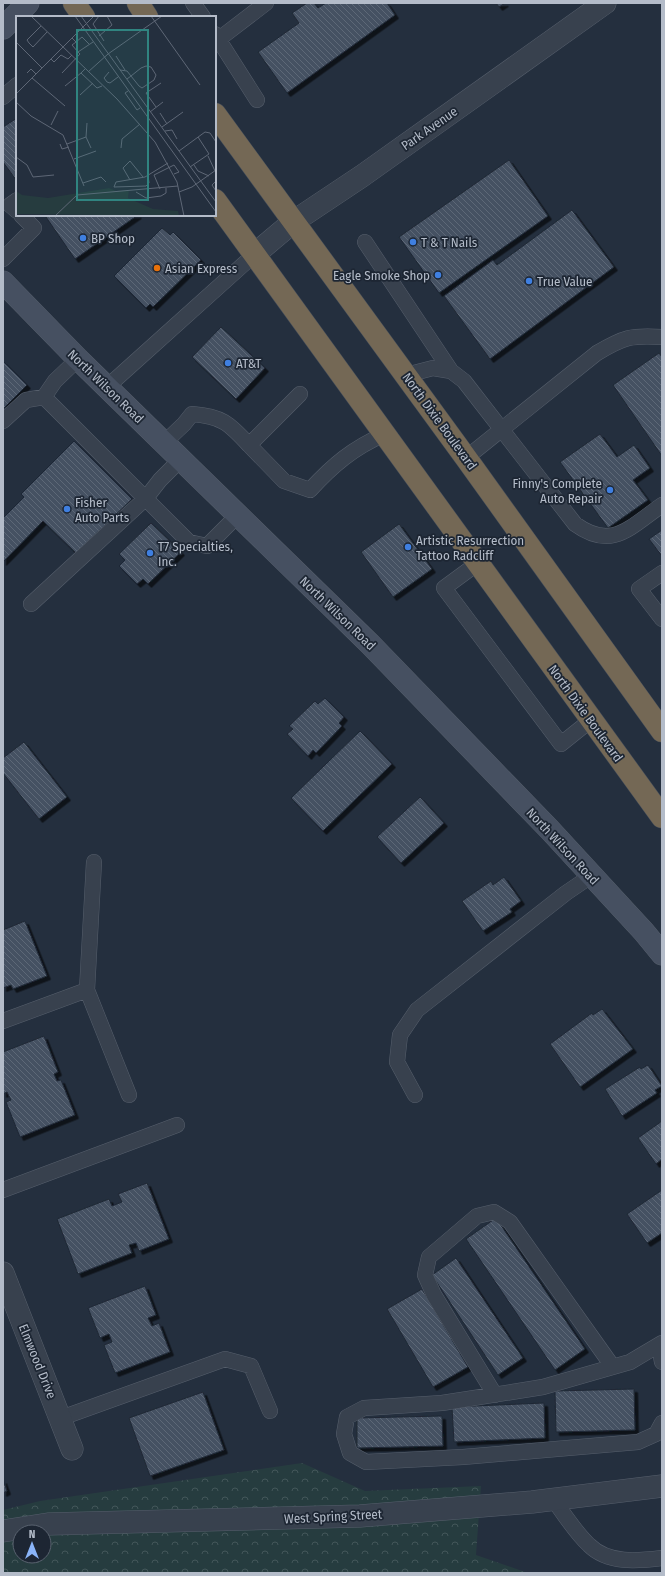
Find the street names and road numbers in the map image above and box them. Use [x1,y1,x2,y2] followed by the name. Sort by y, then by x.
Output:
[398,104,460,153] street label: Park Avenue
[65,347,147,426] street label: North Wilson Road
[399,370,480,473] street label: North Dixie Boulevard
[297,574,379,653] street label: North Wilson Road
[545,662,626,765] street label: North Dixie Boulevard
[523,805,602,888] street label: North Wilson Road
[16,1322,59,1401] street label: Elmwood Drive
[284,1506,383,1527] street label: West Spring Street

